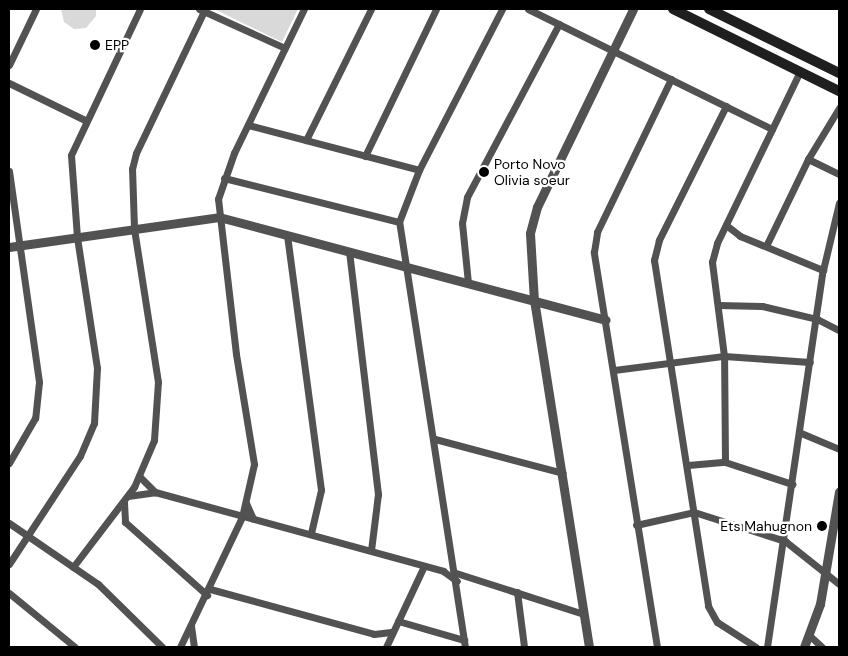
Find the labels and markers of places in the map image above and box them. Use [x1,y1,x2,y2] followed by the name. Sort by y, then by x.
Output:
[105,37,129,53] place label: EPP
[89,39,101,51] marker: EPP
[494,156,570,188] place label: Porto Novo Olivia soeur
[478,166,490,178] marker: Porto Novo Olivia soeur
[720,518,812,534] place label: Ets Mahugnon
[816,520,828,532] marker: Ets Mahugnon

